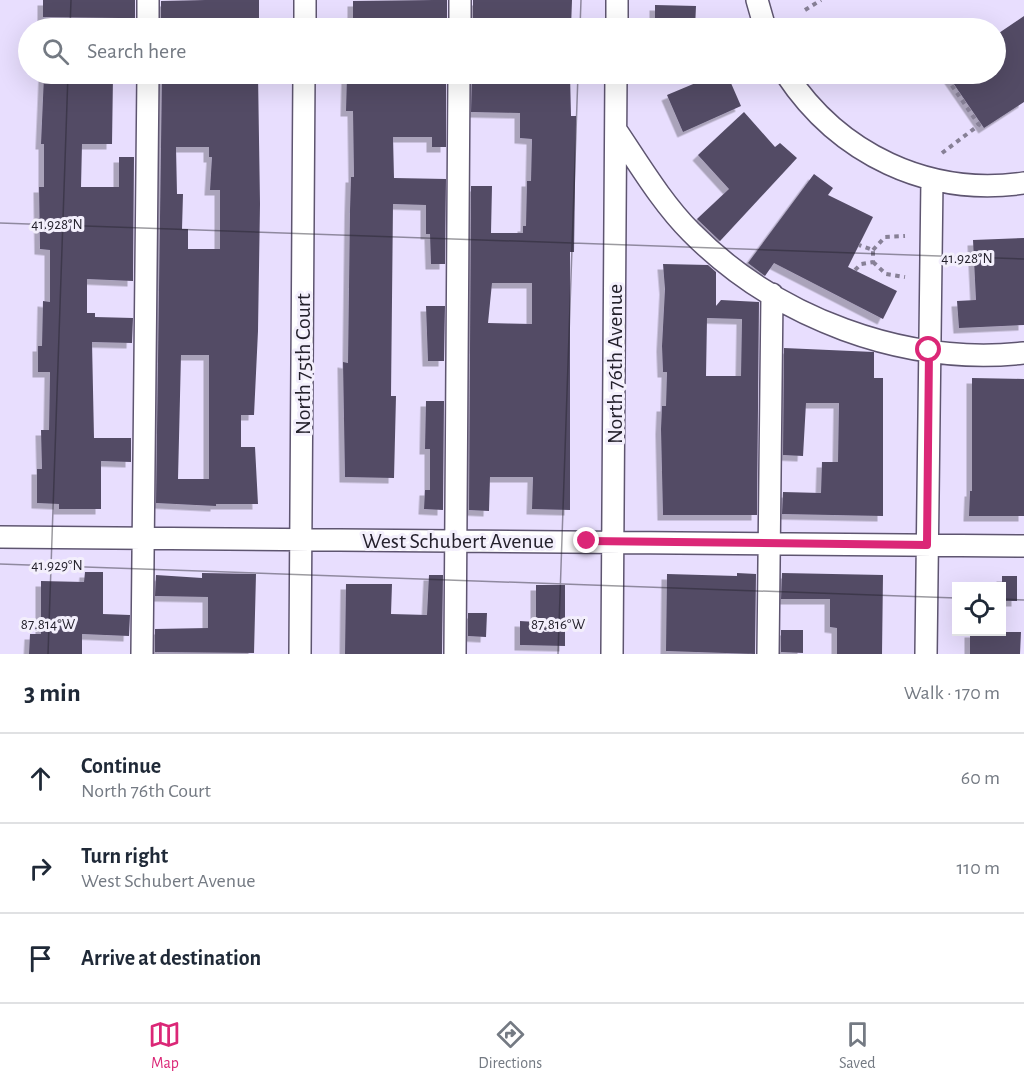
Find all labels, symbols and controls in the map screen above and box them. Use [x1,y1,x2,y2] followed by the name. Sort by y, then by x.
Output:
[18,18,1006,84] search box
[39,35,72,68] icon: search
[87,40,186,62] text: Search here
[31,217,83,232] text: 41.928°N
[941,251,993,266] text: 41.928°N
[604,284,626,444] street label: North 76th Avenue
[292,293,314,435] street label: North 75th Court
[915,336,941,362] route start
[573,527,599,553] route end
[362,530,554,552] street label: West Schubert Avenue
[31,558,83,573] text: 41.929°N
[952,582,1006,636] map controls
[952,582,1006,636] button: locate
[21,617,76,632] text: 87.814°W
[531,617,586,632] text: 87.816°W
[24,680,81,706] text: 3 min
[904,683,1000,703] text: Walk · 170 m
[81,755,161,777] text: Continue
[24,762,57,795] icon: ahead
[961,768,1000,788] text: 60 m
[81,781,211,801] text: North 76th Court
[81,845,168,867] text: Turn right
[24,852,57,885] icon: right
[956,858,1000,878] text: 110 m
[81,871,256,891] text: West Schubert Avenue
[24,942,57,975] icon: arrive
[81,947,261,969] text: Arrive at destination
[148,1018,181,1073] tab: Map
[478,1018,542,1073] tab: Directions
[839,1018,876,1073] tab: Saved

